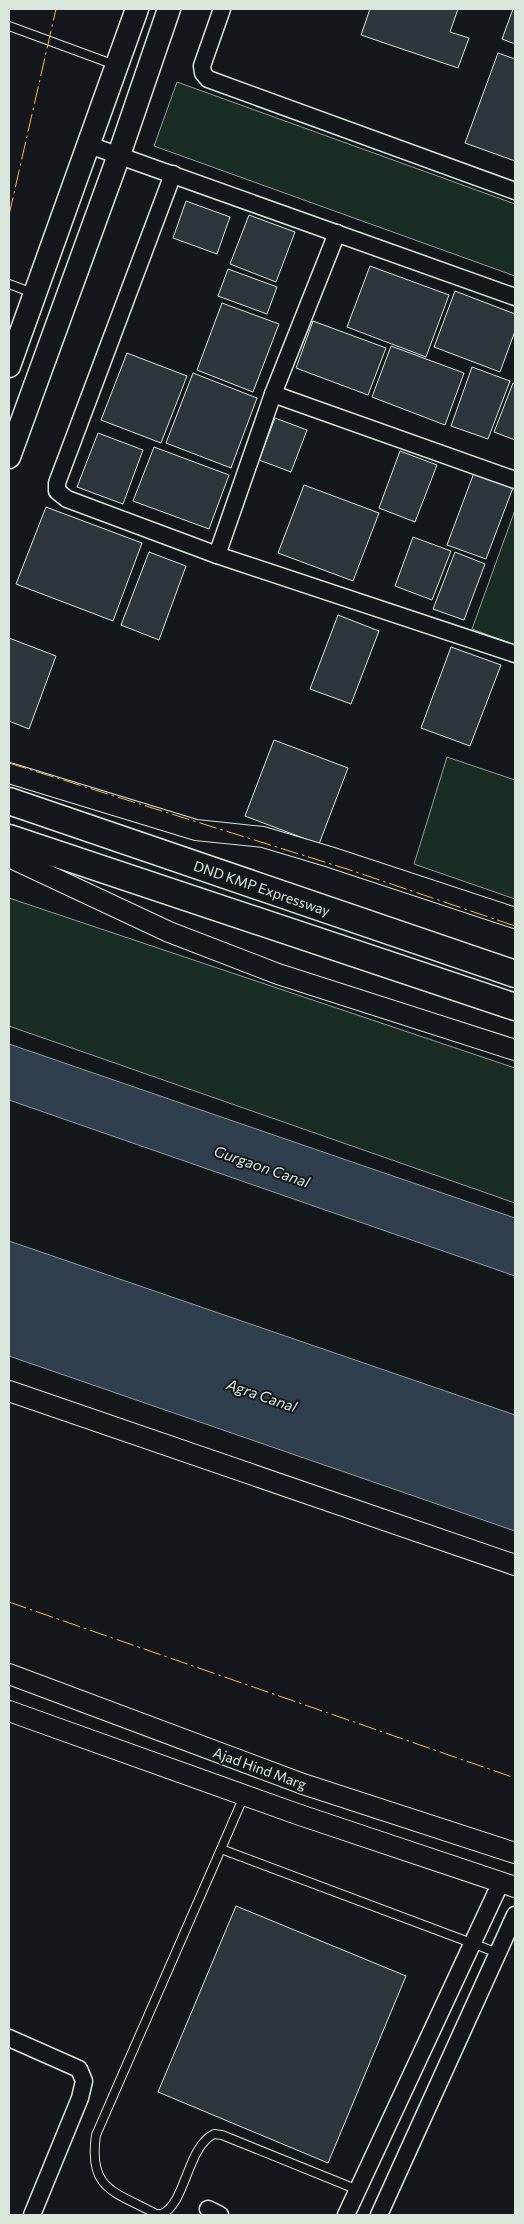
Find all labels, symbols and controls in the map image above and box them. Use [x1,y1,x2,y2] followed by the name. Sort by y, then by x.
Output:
[192,857,332,919] street label: DND KMP Expressway
[212,1141,313,1191] water label: Gurgaon Canal
[224,1374,301,1416] water label: Agra Canal
[211,1743,309,1793] street label: Ajad Hind Marg

